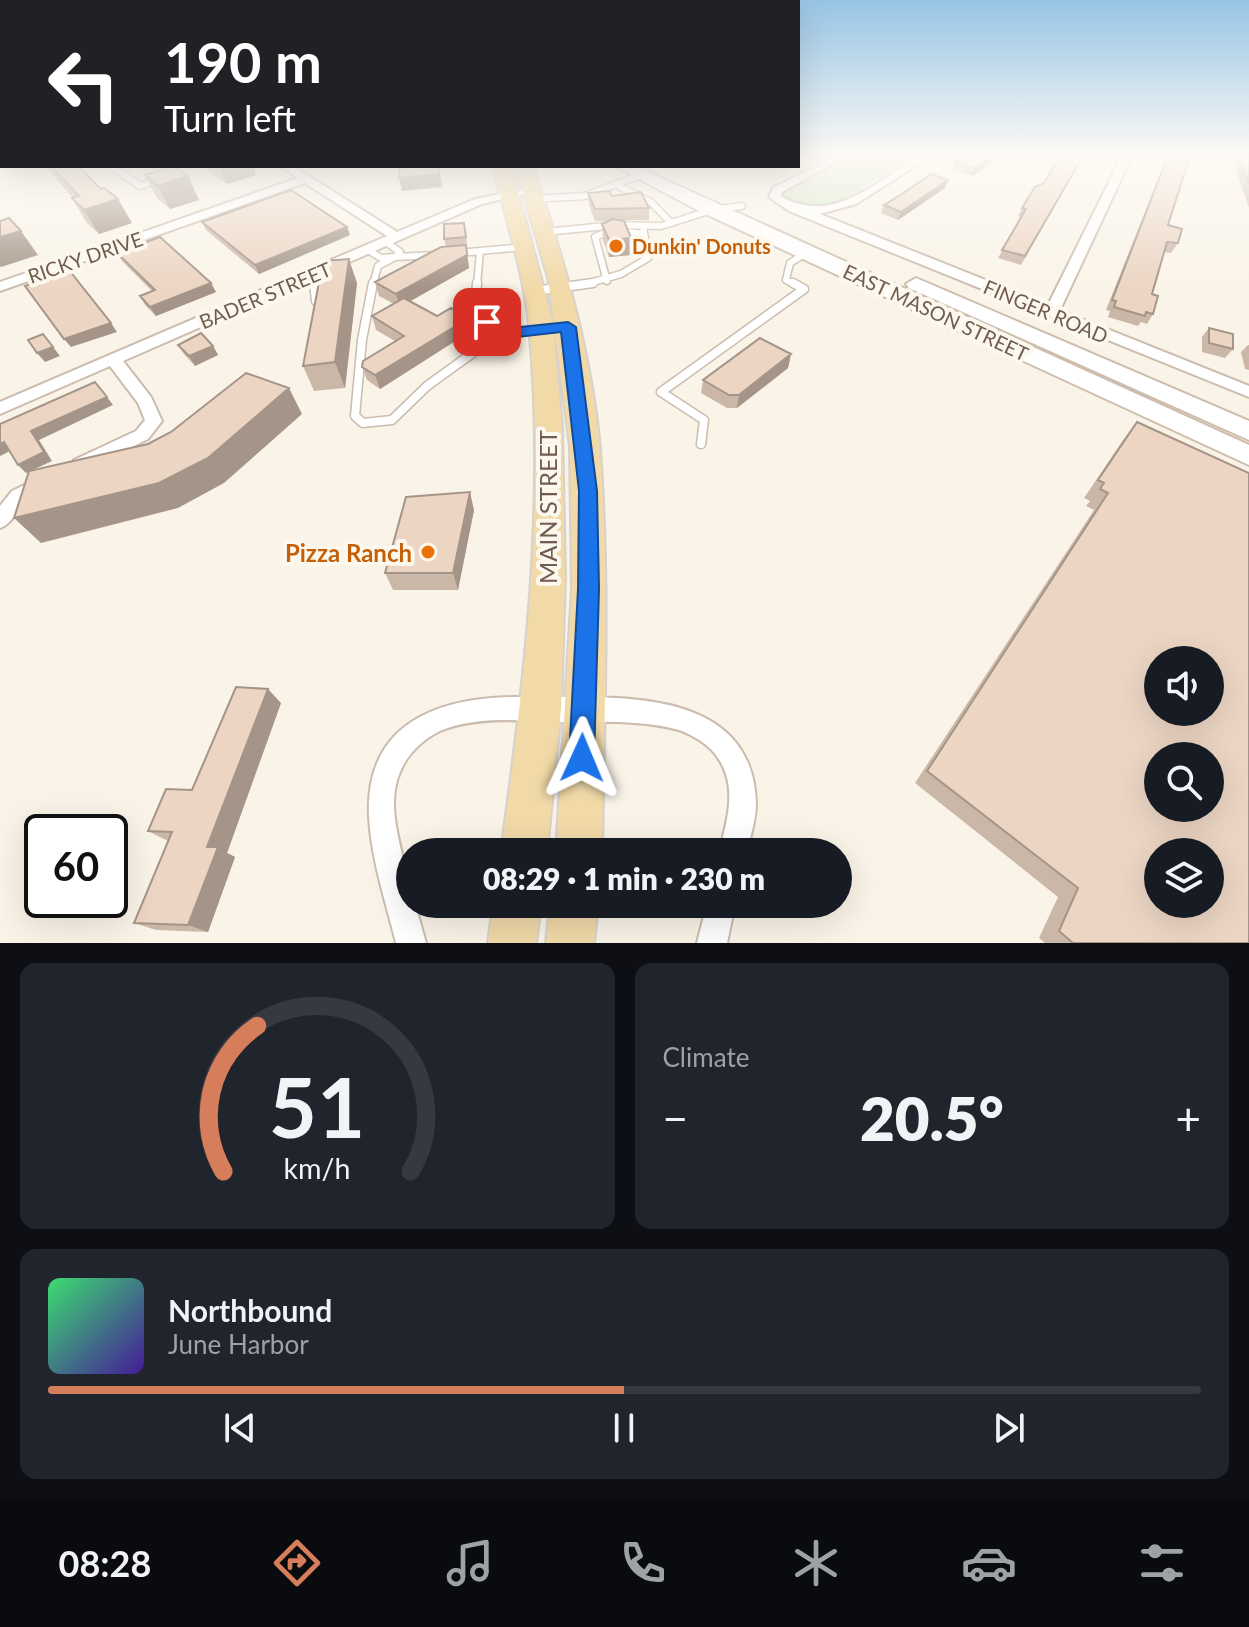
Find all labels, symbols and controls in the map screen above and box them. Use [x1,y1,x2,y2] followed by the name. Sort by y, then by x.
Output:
[164,28,322,95] text: 190 m
[32,32,136,136] icon: left
[164,96,296,140] text: Turn left
[24,226,146,288] street label: RICKY DRIVE
[632,234,771,258] place label: Dunkin' Donuts
[607,237,625,255] marker: Dunkin' Donuts
[196,256,335,334] street label: BADER STREET
[840,258,1033,366] street label: EAST MASON STREET
[980,274,1112,348] street label: FINGER ROAD
[453,288,521,356] pin
[465,300,509,344] icon: arrive
[533,430,562,584] street label: MAIN STREET
[285,538,412,567] place label: Pizza Ranch
[419,543,437,561] marker: Pizza Ranch
[1144,646,1224,918] map controls
[1144,646,1224,726] button: sound
[540,716,624,800] position arrow
[1144,742,1224,822] button: search
[24,814,128,918] speed limit sign: 60
[1144,838,1224,918] button: layers
[483,860,765,896] text: 08:29 · 1 min · 230 m
[663,1041,749,1073] text: Climate
[269,1056,366,1156] text: 51
[860,1082,1004,1154] text: 20.5°
[663,1092,688,1144] text: −
[1175,1092,1201,1144] text: +
[284,1151,351,1185] text: km/h
[168,1292,332,1328] text: Northbound
[168,1328,309,1360] text: June Harbor
[218,1406,262,1450] icon: previous
[602,1406,646,1450] icon: pause
[987,1406,1031,1450] icon: next
[269,1535,325,1591] icon: directions
[442,1535,498,1591] icon: music
[615,1535,671,1591] icon: phone
[788,1535,844,1591] icon: climate
[961,1535,1017,1591] icon: car
[1134,1535,1190,1591] icon: filters
[59,1541,151,1585] text: 08:28

